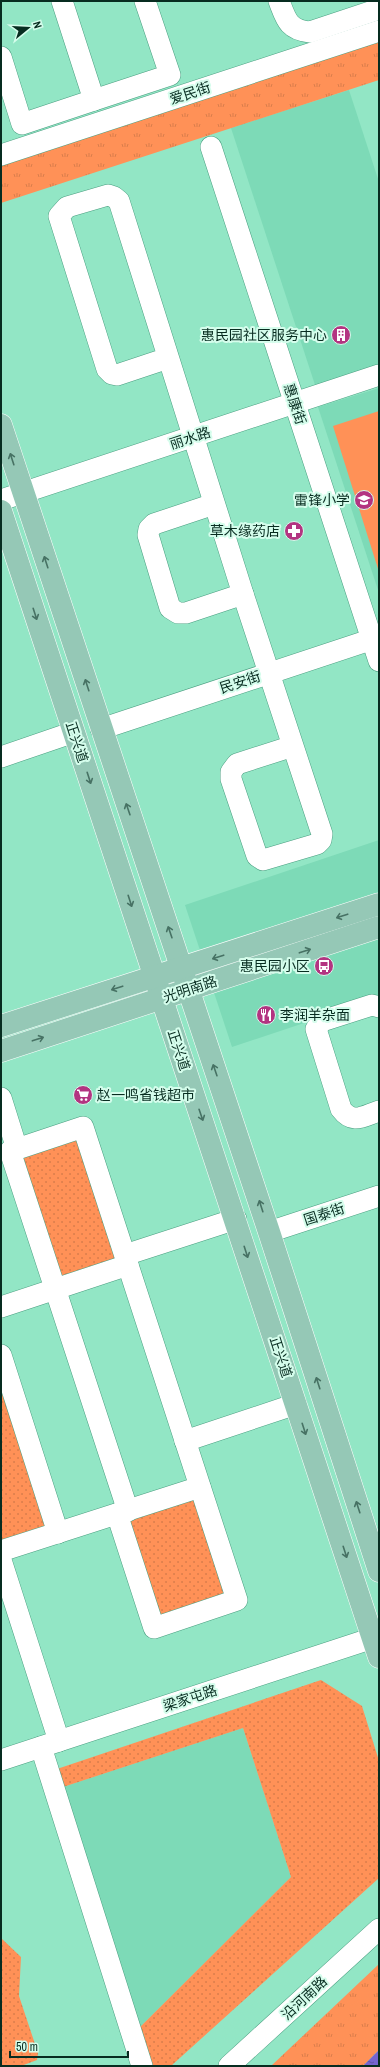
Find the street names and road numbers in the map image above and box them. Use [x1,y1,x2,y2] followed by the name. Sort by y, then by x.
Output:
[167,78,213,108] street label: 爱民街
[280,381,310,427] street label: 惠康街
[167,423,213,453] street label: 丽水路
[217,667,263,697] street label: 民安街
[62,719,92,765] street label: 正兴道
[161,972,219,1006] street label: 光明南路
[164,1027,194,1073] street label: 正兴道
[301,1199,347,1229] street label: 国泰街
[266,1334,296,1380] street label: 正兴道
[161,1681,219,1715] street label: 梁家屯路
[277,1972,331,2024] street label: 沿河南路

